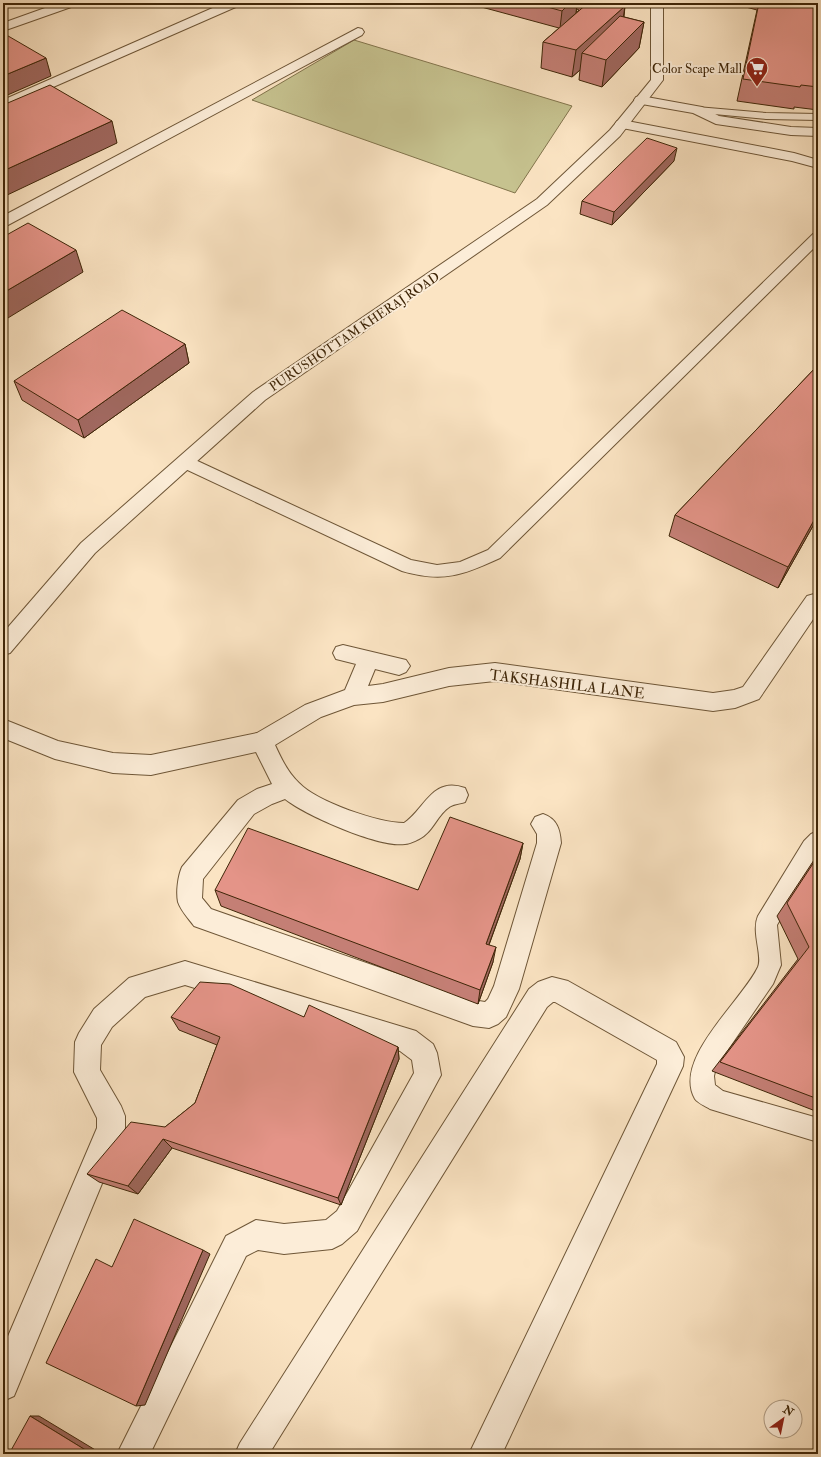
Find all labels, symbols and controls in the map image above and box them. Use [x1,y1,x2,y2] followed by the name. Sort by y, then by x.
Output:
[744,55,770,88] supermarket icon: Color Scape Mall
[652,61,743,78] place label: Color Scape Mall
[266,269,443,395] street label: PURUSHOTTAM KHERAJ ROAD
[488,666,646,703] street label: TAKSHASHILA LANE
[763,1399,803,1439] north arrow
[780,1402,797,1420] text: N

